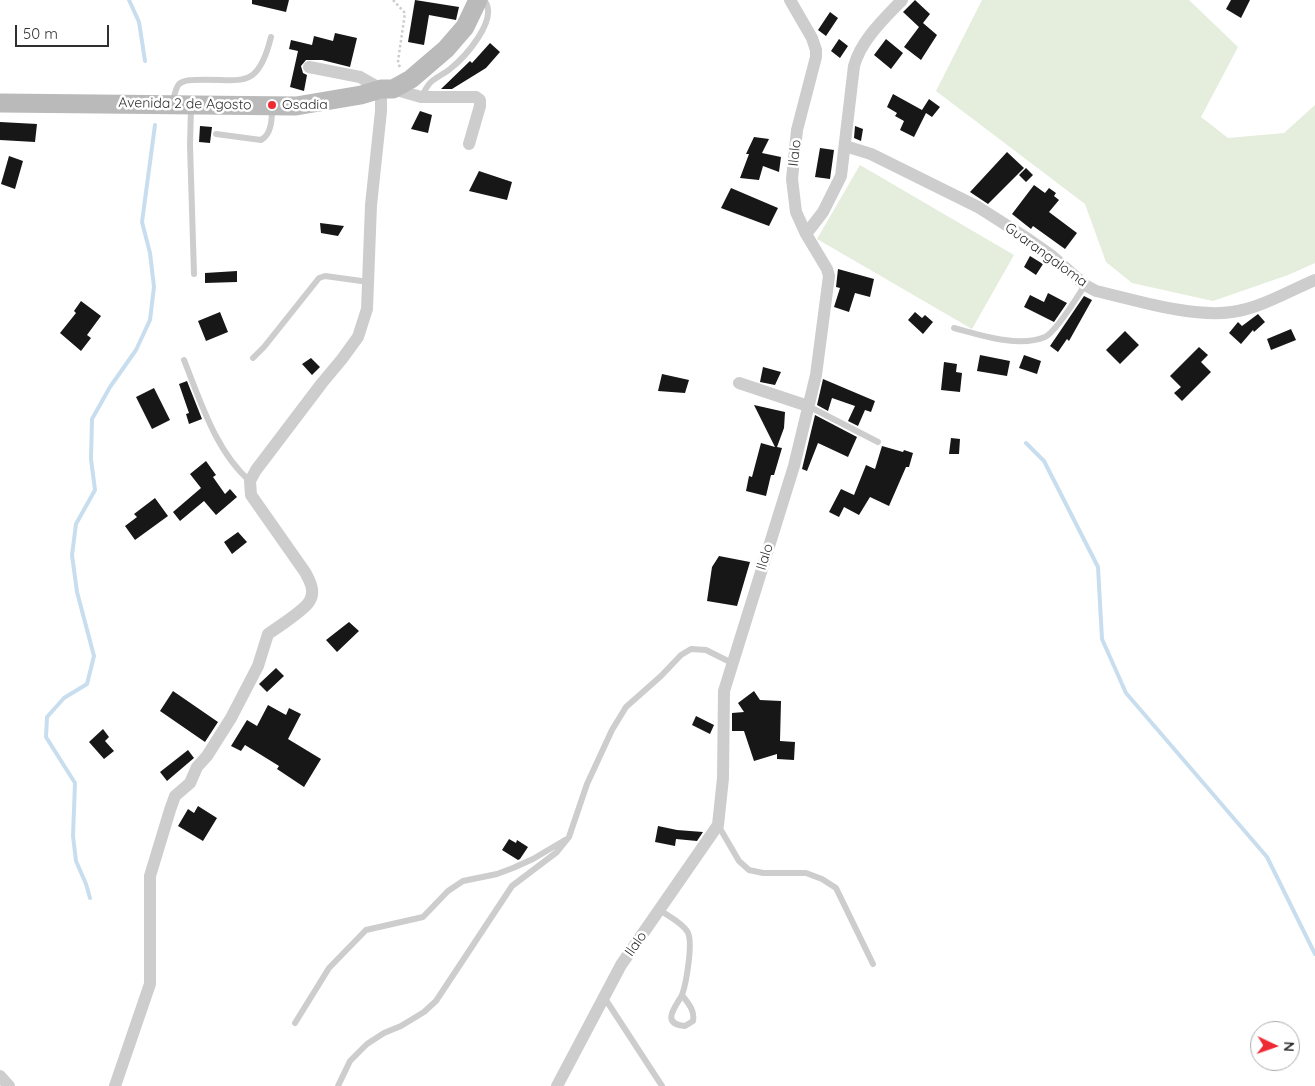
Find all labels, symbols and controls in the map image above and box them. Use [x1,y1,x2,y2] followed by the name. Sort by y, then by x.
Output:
[18,15,111,47] scale bar
[23,24,58,43] text: 50 m
[118,94,252,114] street label: Avenida 2 de Agosto
[282,97,328,113] place label: Osadia
[266,99,278,111] marker: Osadia
[785,139,805,167] street label: Ilalo
[1001,219,1091,291] street label: Guarangaloma
[753,542,777,572] street label: Ilalo
[621,928,651,960] street label: Ilalo
[1250,1021,1300,1071] north arrow
[1280,1041,1298,1052] text: N

